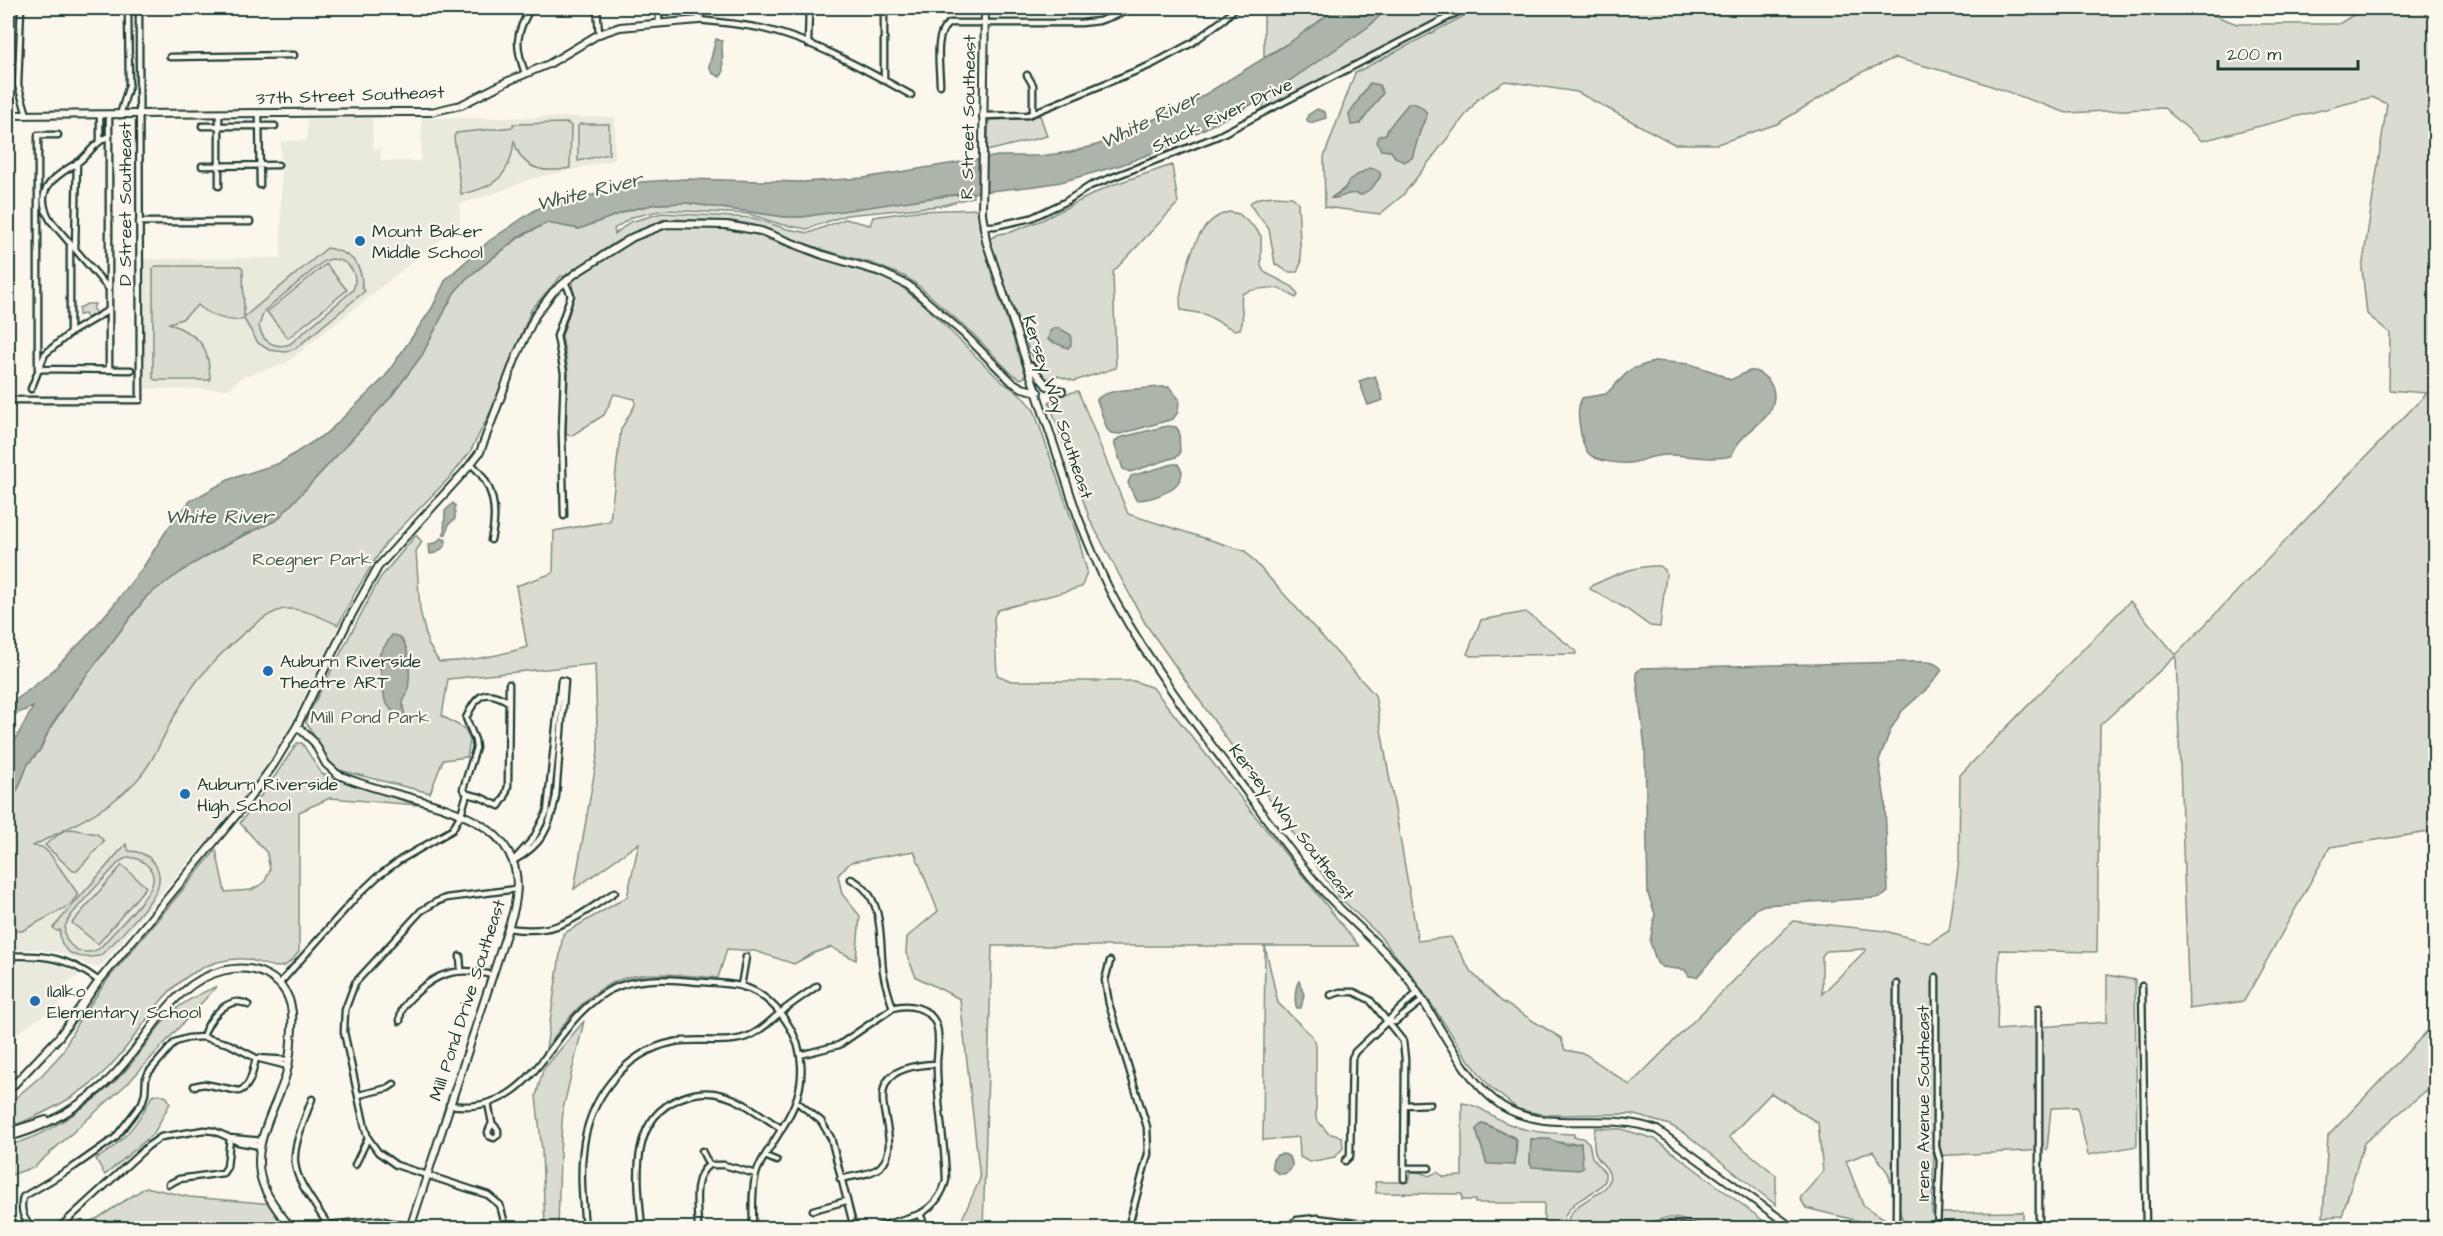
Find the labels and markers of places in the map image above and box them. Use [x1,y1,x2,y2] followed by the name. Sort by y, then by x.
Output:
[372,219,483,265] place label: Mount Baker Middle School
[353,234,367,248] marker: Mount Baker Middle School
[280,649,422,695] place label: Auburn Riverside Theatre ART
[261,664,275,678] marker: Auburn Riverside Theatre ART
[197,772,339,819] place label: Auburn Riverside High School
[178,787,192,801] marker: Auburn Riverside High School
[47,979,202,1026] place label: Ilalko Elementary School
[28,994,42,1008] marker: Ilalko Elementary School

